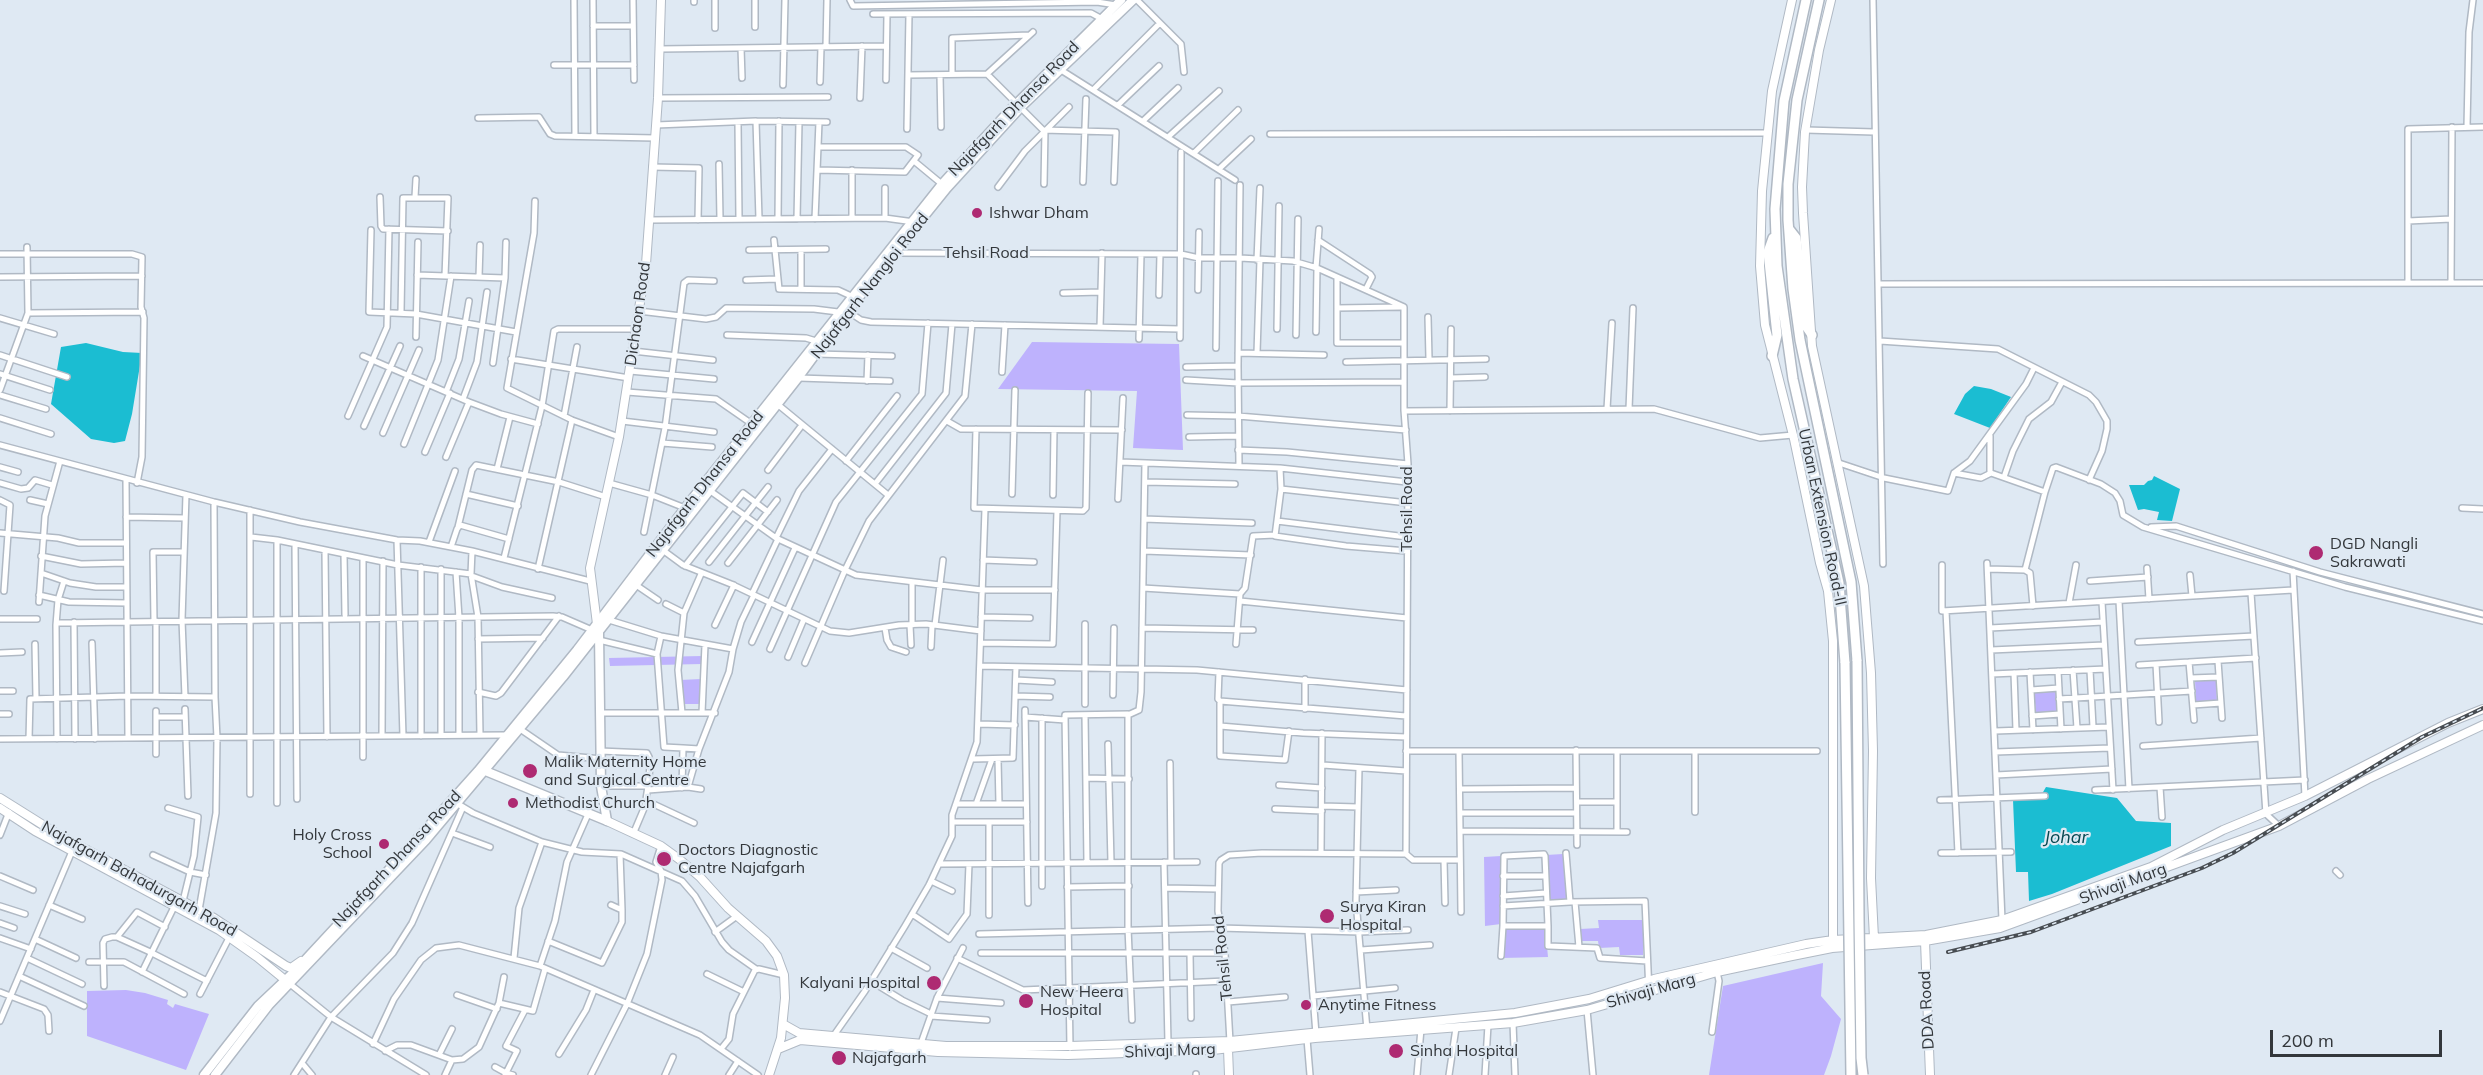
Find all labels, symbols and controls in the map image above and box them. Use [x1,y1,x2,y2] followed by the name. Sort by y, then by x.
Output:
[945,38,1083,180] street label: Najafgarh Dhansa Road
[989,203,1089,223] place label: Ishwar Dham
[970,206,984,220] marker: Ishwar Dham
[807,209,933,363] street label: Najafgarh Nangloi Road
[943,243,1029,263] street label: Tehsil Road
[621,261,655,367] street label: Dichaon Road
[642,407,768,561] street label: Najafgarh Dhansa Road
[1794,427,1850,607] street label: Urban Extension Road-II
[1397,466,1417,552] street label: Tehsil Road
[2330,534,2418,572] place label: DGD Nangli Sakrawati
[2307,544,2325,562] marker: DGD Nangli Sakrawati
[544,752,706,790] place label: Malik Maternity Home and Surgical Centre
[521,762,539,780] marker: Malik Maternity Home and Surgical Centre
[329,787,465,931] street label: Najafgarh Dhansa Road
[525,793,655,813] place label: Methodist Church
[506,796,520,810] marker: Methodist Church
[38,817,240,941] street label: Najafgarh Bahadurgarh Road
[292,825,372,863] place label: Holy Cross School
[2044,827,2088,849] water label: Johar
[377,837,391,851] marker: Holy Cross School
[678,840,818,878] place label: Doctors Diagnostic Centre Najafgarh
[655,850,673,868] marker: Doctors Diagnostic Centre Najafgarh
[2077,859,2169,909] street label: Shivaji Marg
[1340,897,1426,935] place label: Surya Kiran Hospital
[1318,907,1336,925] marker: Surya Kiran Hospital
[1209,914,1237,1002] street label: Tehsil Road
[1604,969,1698,1013] street label: Shivaji Marg
[1915,970,1939,1050] street label: DDA Road
[799,973,920,993] place label: Kalyani Hospital
[925,974,943,992] marker: Kalyani Hospital
[1040,982,1124,1020] place label: New Heera Hospital
[1017,992,1035,1010] marker: New Heera Hospital
[1318,995,1436,1015] place label: Anytime Fitness
[1299,998,1313,1012] marker: Anytime Fitness
[2273,1018,2446,1056] scale bar
[2281,1029,2334,1052] text: 200 m
[1124,1040,1216,1062] street label: Shivaji Marg
[1410,1041,1518,1061] place label: Sinha Hospital
[1387,1042,1405,1060] marker: Sinha Hospital
[852,1048,927,1068] place label: Najafgarh
[830,1049,848,1067] marker: Najafgarh

